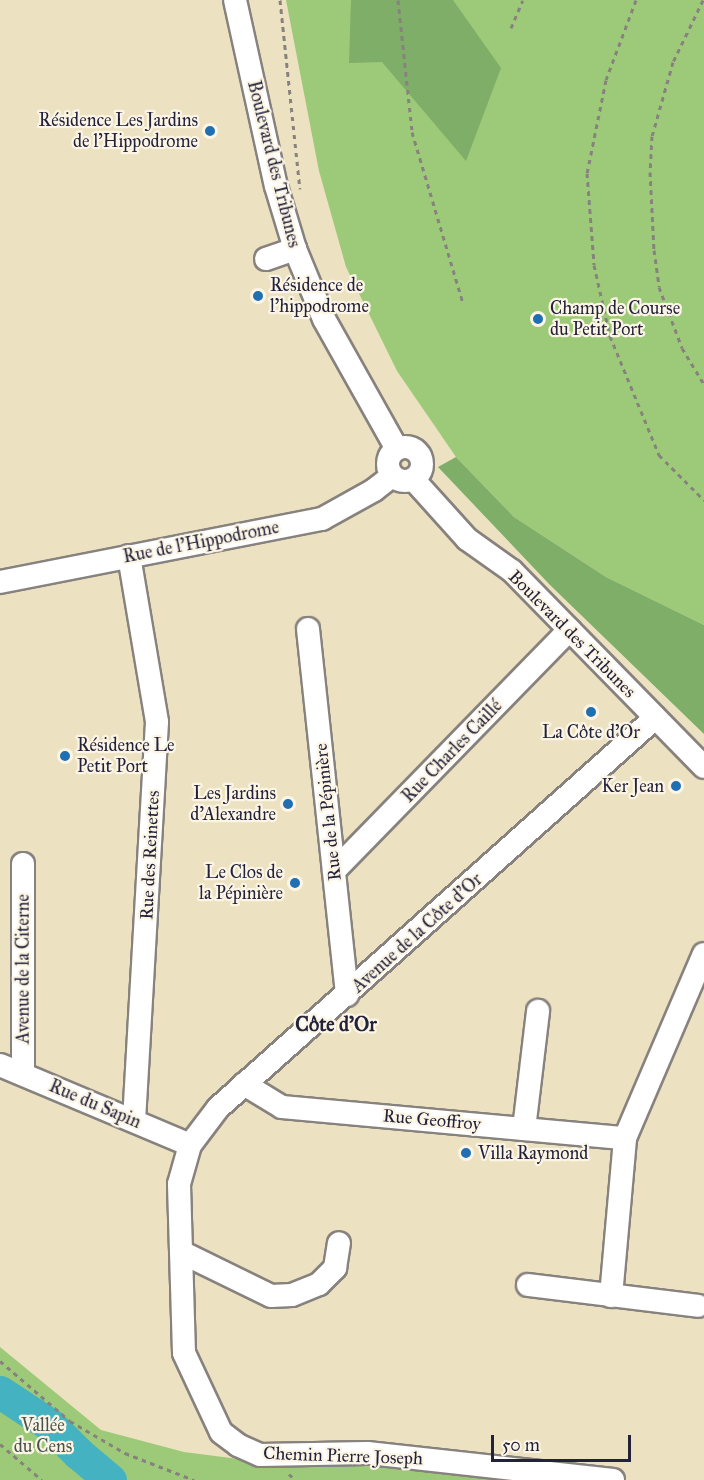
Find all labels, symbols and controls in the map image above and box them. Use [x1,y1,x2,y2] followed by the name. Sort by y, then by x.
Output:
[243,78,305,250] street label: Boulevard des Tribunes
[39,110,198,152] place label: Résidence Les Jardins de l'Hippodrome
[203,124,217,138] marker: Résidence Les Jardins de l'Hippodrome
[270,275,369,318] place label: Résidence de l'hippodrome
[251,289,265,303] marker: Résidence de l'hippodrome
[550,298,680,340] place label: Champ de Course du Petit Port
[531,312,545,326] marker: Champ de Course du Petit Port
[121,516,281,568] street label: Rue de l'Hippodrome
[504,566,640,702] street label: Boulevard des Tribunes
[397,695,507,807] street label: Rue Charles Caillé
[584,705,598,719] marker: La Côte d'Or
[542,721,640,743] place label: La Côte d'Or
[77,735,175,777] place label: Résidence Le Petit Port
[310,742,346,882] street label: Rue de la Pépinière
[58,749,72,763] marker: Résidence Le Petit Port
[602,775,664,797] place label: Ker Jean
[669,779,683,793] marker: Ker Jean
[190,783,276,826] place label: Les Jardins d'Alexandre
[136,790,164,920] street label: Rue des Reinettes
[281,797,295,811] marker: Les Jardins d'Alexandre
[199,862,283,904] place label: Le Clos de la Pépinière
[347,869,487,997] street label: Avenue de la Côte d'Or
[288,876,302,890] marker: Le Clos de la Pépinière
[12,894,34,1044] street label: Avenue de la Citerne
[295,1012,377,1036] district label: Côte d'Or
[46,1075,144,1133] street label: Rue du Sapin
[382,1105,482,1135] street label: Rue Geoffroy
[478,1142,588,1164] place label: Villa Raymond
[459,1146,473,1160] marker: Villa Raymond
[14,1415,72,1458] park label: Vallée du Cens
[494,1423,634,1461] scale bar
[502,1434,540,1456] text: 50 m
[263,1442,423,1470] street label: Chemin Pierre Joseph

